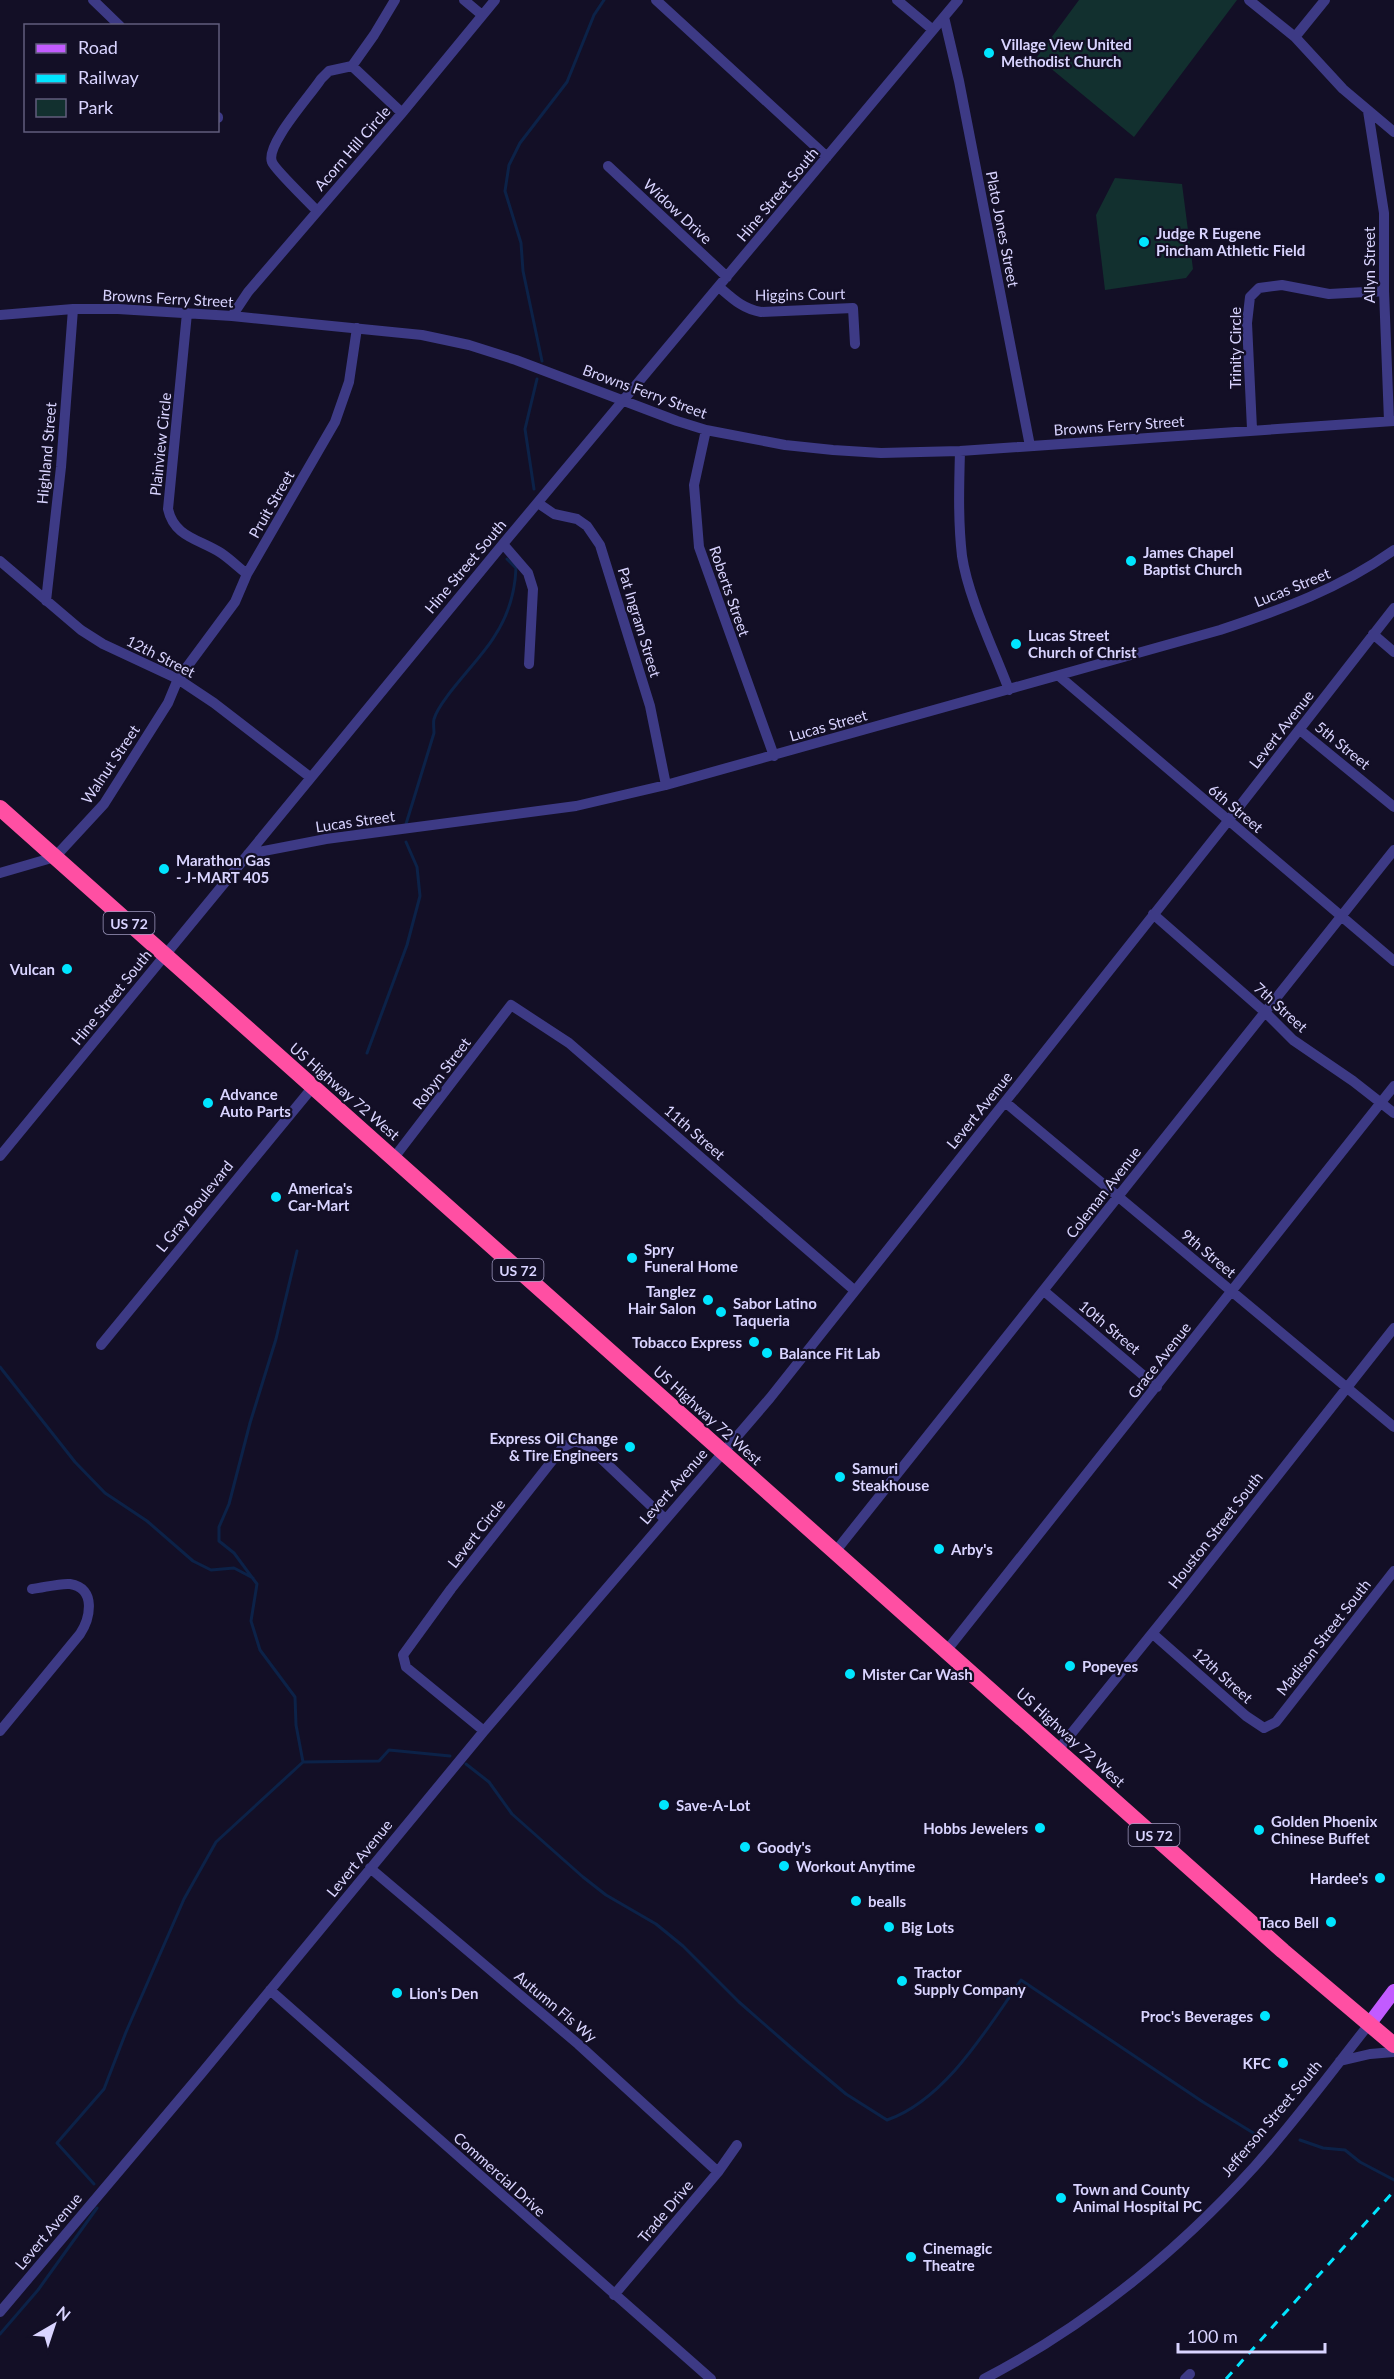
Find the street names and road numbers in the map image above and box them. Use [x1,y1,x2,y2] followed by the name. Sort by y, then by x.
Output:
[310,102,394,194] street label: Acorn Hill Circle
[732,143,822,245] street label: Hine Street South
[983,169,1023,289] street label: Plato Jones Street
[640,175,716,247] street label: Widow Drive
[1360,226,1378,303] street label: Allyn Street
[755,284,846,304] street label: Higgins Court
[102,286,234,310] street label: Browns Ferry Street
[1226,307,1244,389] street label: Trinity Circle
[580,360,710,422] street label: Browns Ferry Street
[146,391,174,496] street label: Plainview Circle
[33,401,59,505] street label: Highland Street
[1053,411,1186,439] street label: Browns Ferry Street
[244,466,298,541] street label: Pruit Street
[420,515,510,617] street label: Hine Street South
[706,543,754,639] street label: Roberts Street
[1251,563,1333,610] street label: Lucas Street
[615,565,665,680] street label: Pat Ingram Street
[124,631,199,681] street label: 12th Street
[1245,686,1317,772] street label: Levert Avenue
[787,705,870,745] street label: Lucas Street
[1312,717,1375,773] street label: 5th Street
[77,721,143,807] street label: Walnut Street
[1205,780,1267,836] street label: 6th Street
[314,806,397,835] street label: Lucas Street
[104,912,154,934] road number: US 72
[67,946,155,1048] street label: Hine Street South
[1251,978,1312,1036] street label: 7th Street
[408,1033,474,1112] street label: Robyn Street
[286,1038,404,1144] street label: US Highway 72 West
[942,1068,1016,1152] street label: Levert Avenue
[661,1101,729,1164] street label: 11th Street
[1062,1143,1144,1241] street label: Coleman Avenue
[152,1157,236,1255] street label: L Gray Boulevard
[1178,1225,1240,1281] street label: 9th Street
[492,1259,544,1281] road number: US 72
[1076,1296,1145,1358] street label: 10th Street
[1124,1318,1194,1402] street label: Grace Avenue
[650,1362,766,1469] street label: US Highway 72 West
[635,1444,711,1527] street label: Levert Avenue
[1164,1468,1266,1592] street label: Houston Street South
[444,1495,509,1571] street label: Levert Circle
[1272,1575,1374,1699] street label: Madison Street South
[1189,1643,1257,1707] street label: 12th Street
[1013,1684,1129,1791] street label: US Highway 72 West
[322,1816,396,1900] street label: Levert Avenue
[1128,1824,1180,1846] road number: US 72
[511,1966,601,2046] street label: Autumn Fls Wy
[1217,2056,1325,2180] street label: Jefferson Street South
[450,2128,550,2220] street label: Commercial Drive
[634,2176,696,2246] street label: Trade Drive
[11,2189,85,2273] street label: Levert Avenue

